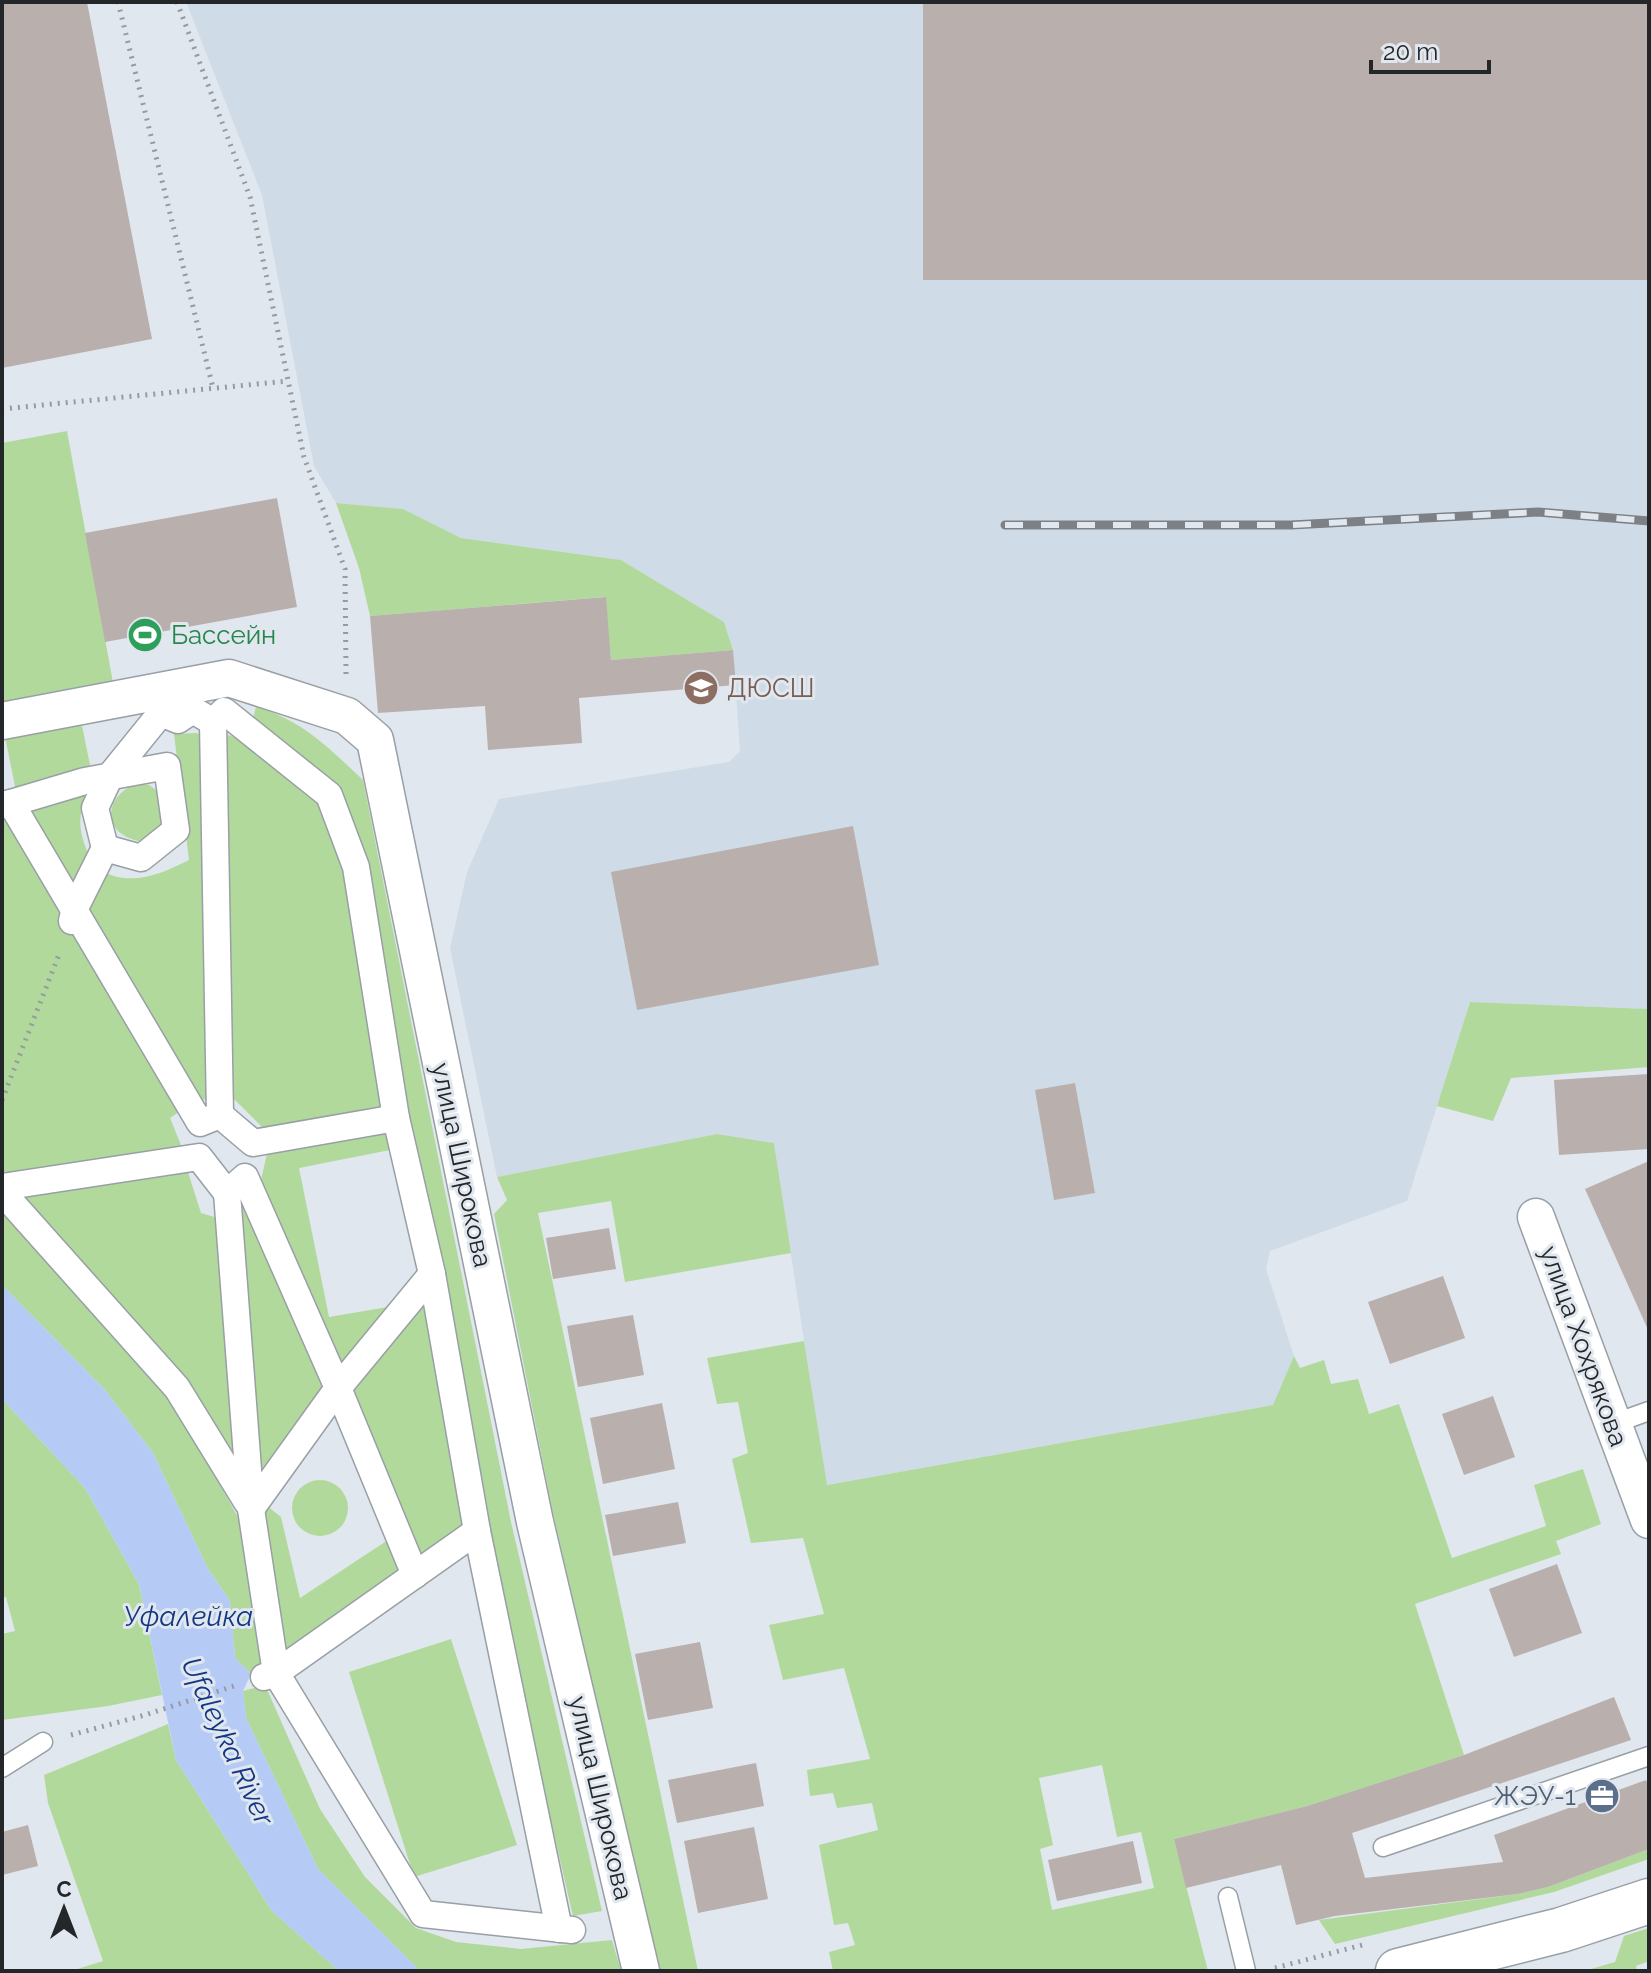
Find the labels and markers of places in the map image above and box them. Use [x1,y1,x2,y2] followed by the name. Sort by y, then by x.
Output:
[126,616,164,654] sports icon: Бассейн
[171,620,276,650] place label: Бассейн
[682,669,720,707] school or university icon: ДЮСШ
[727,673,815,703] place label: ДЮСШ
[1583,1777,1621,1815] office icon: ЖЭУ-1
[1494,1781,1576,1811] place label: ЖЭУ-1

